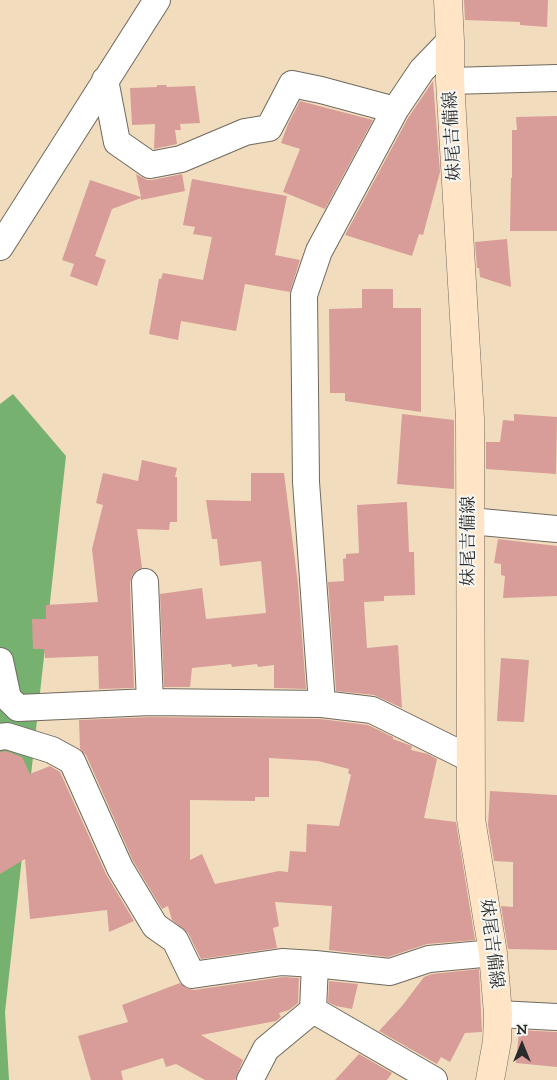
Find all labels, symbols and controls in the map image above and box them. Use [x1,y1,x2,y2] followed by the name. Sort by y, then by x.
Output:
[441,90,467,182] street label: 妹尾吉備線
[459,496,481,586] street label: 妹尾吉備線
[474,898,506,990] street label: 妹尾吉備線
[497,1020,547,1070] north arrow
[516,1021,528,1039] text: N

